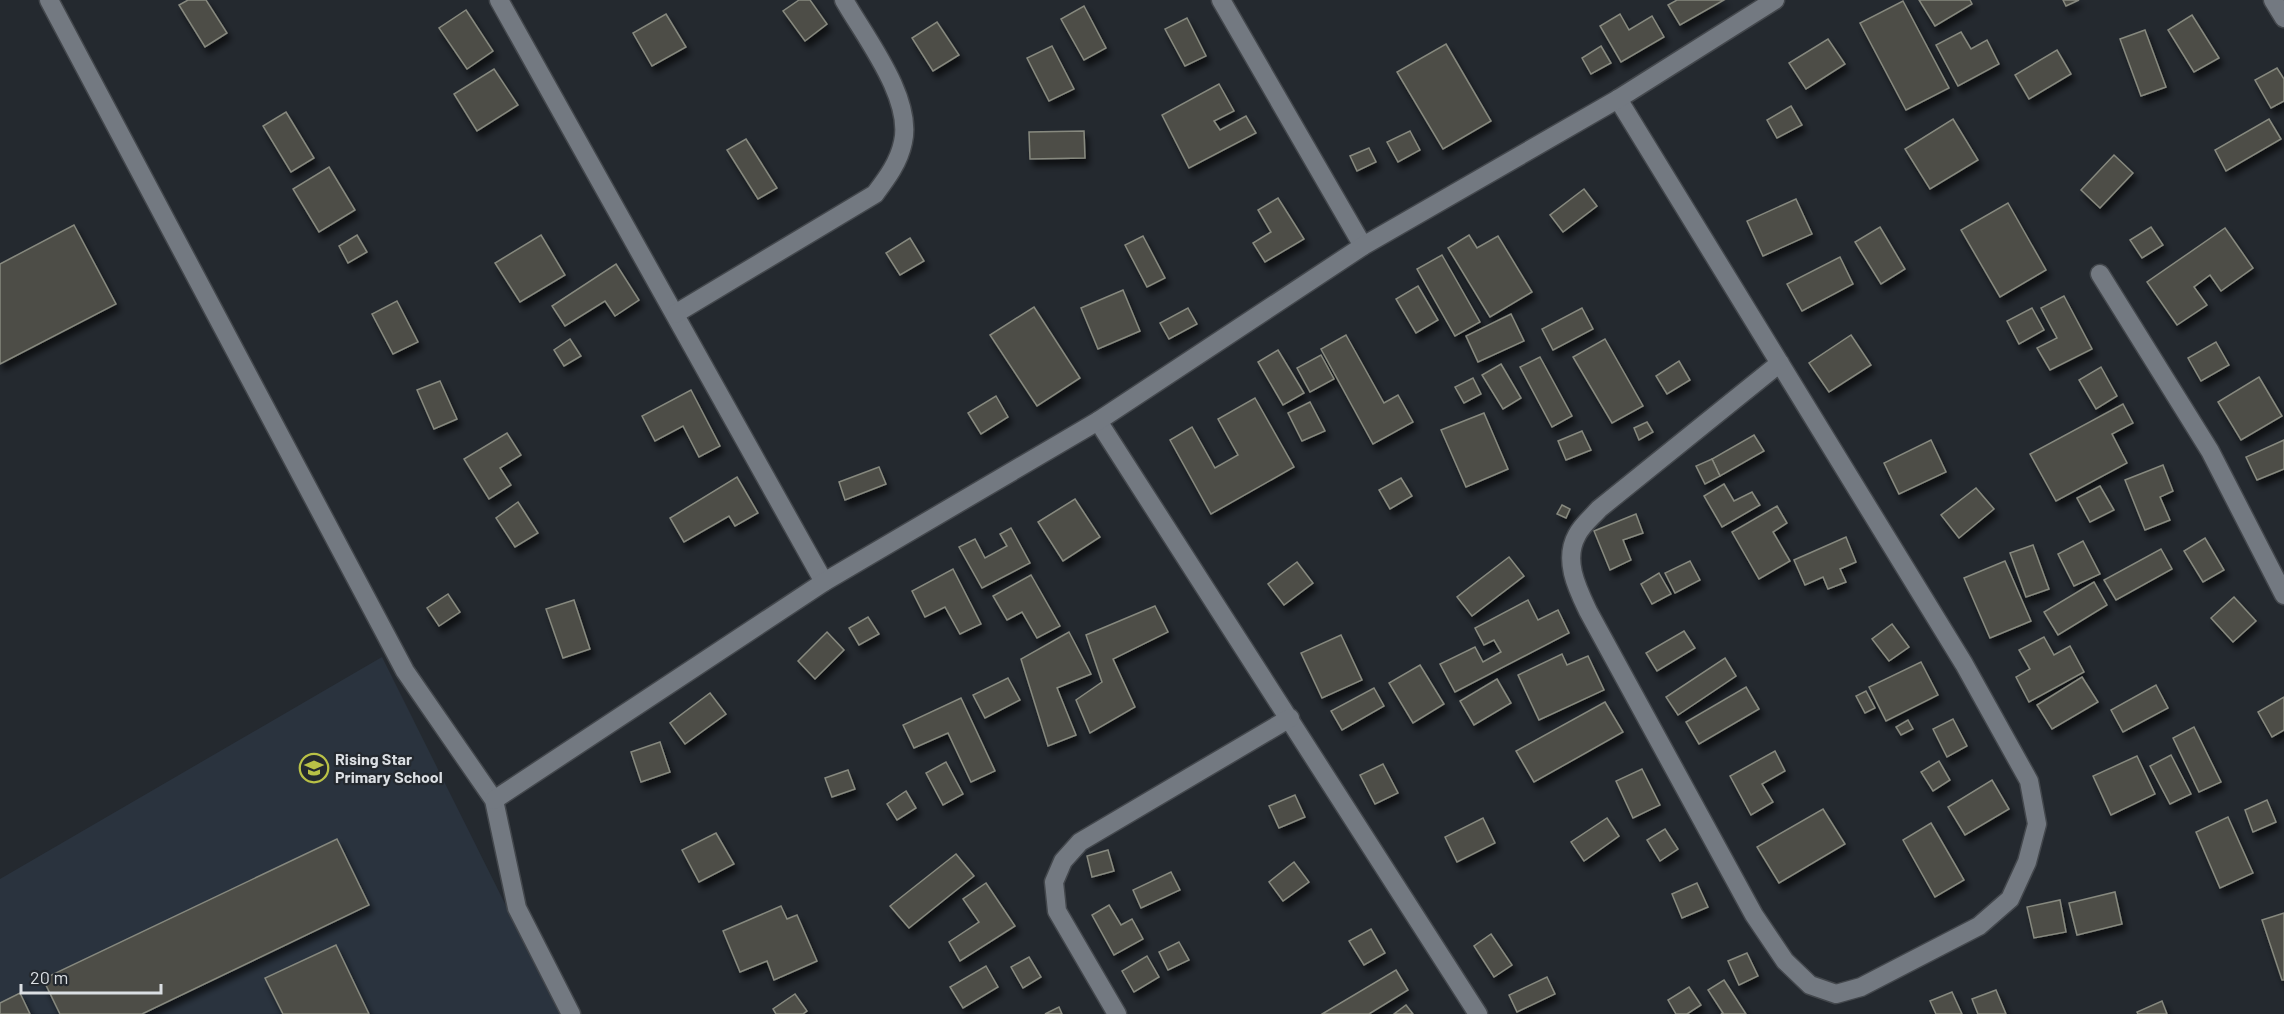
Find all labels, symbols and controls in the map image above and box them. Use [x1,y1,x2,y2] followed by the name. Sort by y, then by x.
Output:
[335,749,443,786] place label: Rising Star Primary School
[298,752,330,784] school or university icon: Rising Star Primary School
[21,957,160,995] scale bar
[30,966,68,988] text: 20 m

